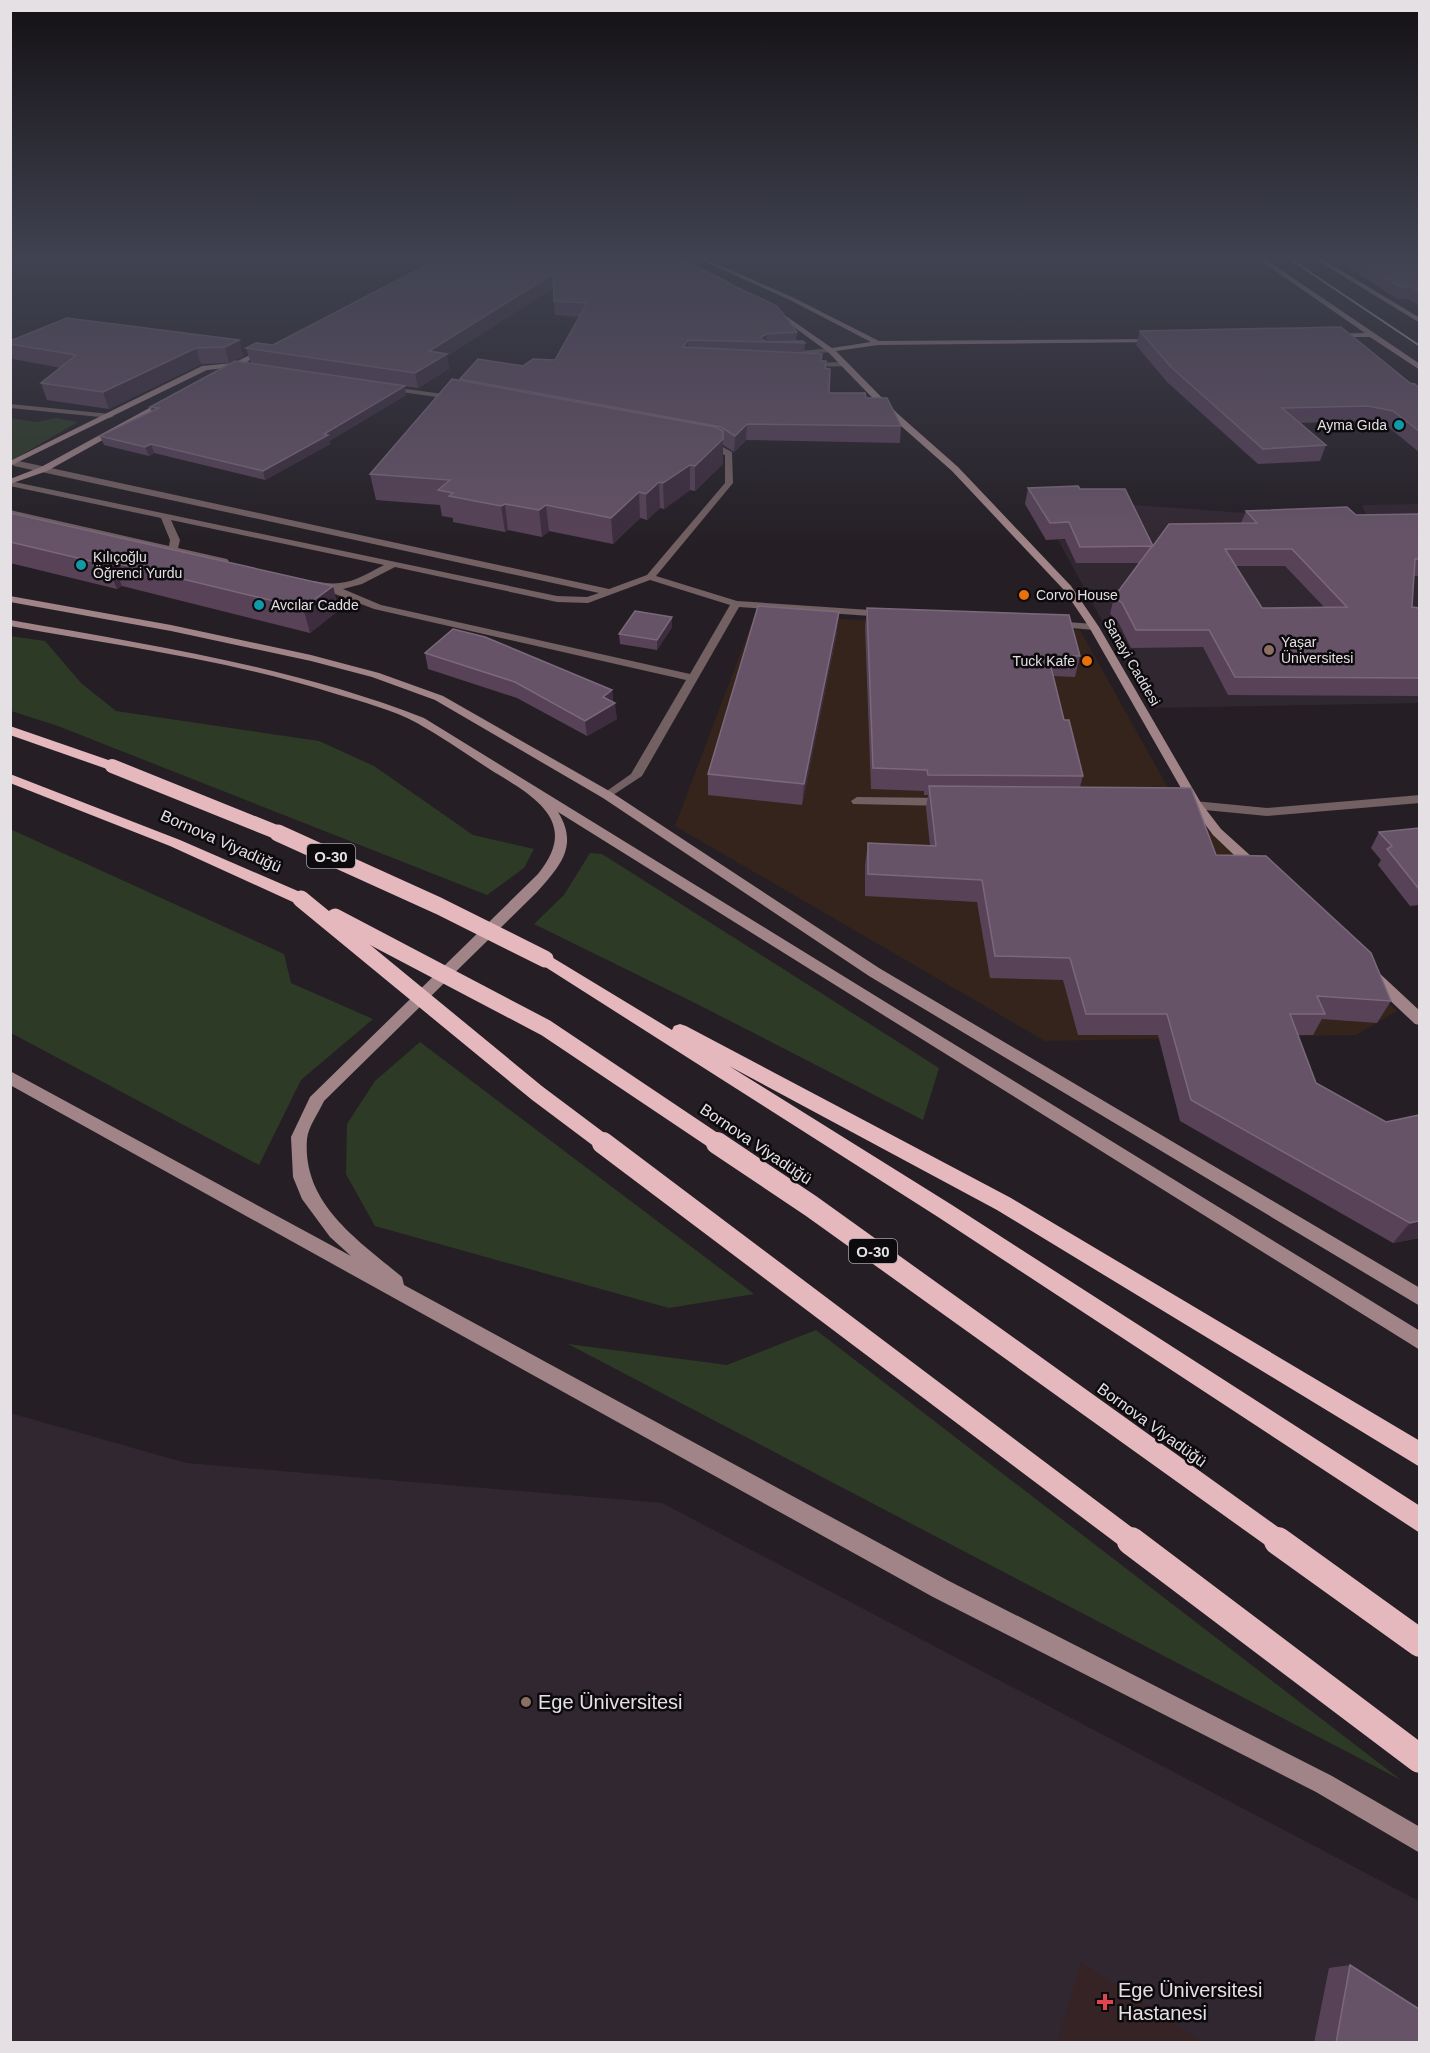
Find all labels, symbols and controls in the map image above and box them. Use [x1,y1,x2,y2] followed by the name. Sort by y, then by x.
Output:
[1317,417,1387,433] place label: Ayma Gıda
[1392,418,1406,432] marker: Ayma Gıda
[93,549,182,581] place label: Kılıçoğlu Öğrenci Yurdu
[74,558,88,572] marker: Kılıçoğlu Öğrenci Yurdu
[1036,587,1118,603] place label: Corvo House
[1017,588,1031,602] marker: Corvo House
[271,597,359,613] place label: Avcılar Cadde
[252,598,266,612] marker: Avcılar Cadde
[1101,616,1163,708] street label: Sanayi Caddesi
[1281,634,1353,666] place label: Yaşar Üniversitesi
[1262,643,1276,657] marker: Yaşar Üniversitesi
[1012,653,1075,669] place label: Tuck Kafe
[1080,654,1094,668] marker: Tuck Kafe
[158,807,284,875] street label: Bornova Viyadüğü
[307,844,355,868] road number: O-30
[697,1100,815,1188] street label: Bornova Viyadüğü
[849,1239,897,1263] road number: O-30
[1094,1380,1210,1470] street label: Bornova Viyadüğü
[538,1691,683,1713] place label: Ege Üniversitesi
[519,1695,533,1709] marker: Ege Üniversitesi
[1118,1979,1263,2024] place label: Ege Üniversitesi Hastanesi
[1096,1993,1114,2011] marker: Ege Üniversitesi Hastanesi

